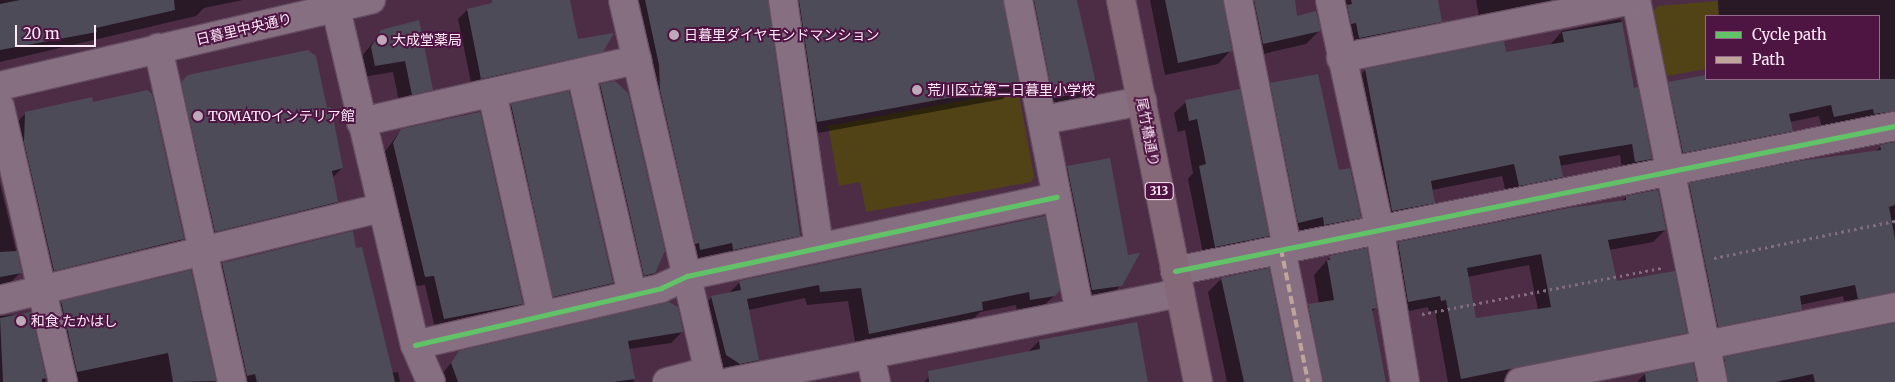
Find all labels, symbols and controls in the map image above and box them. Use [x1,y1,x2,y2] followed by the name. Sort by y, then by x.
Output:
[194,10,294,48] street label: 日暮里中央通り
[18,15,99,47] scale bar
[1705,15,1880,80] legend
[23,24,60,43] text: 20 m
[1752,25,1827,44] text: Cycle path
[684,27,880,43] place label: 日暮里ダイヤモンドマンション
[668,29,680,41] marker: 日暮里ダイヤモンドマンション
[392,32,462,48] place label: 大成堂薬局
[376,34,388,46] marker: 大成堂薬局
[1752,50,1785,69] text: Path
[927,82,1095,98] place label: 荒川区立第二日暮里小学校
[911,84,923,96] marker: 荒川区立第二日暮里小学校
[1133,96,1163,168] street label: 尾竹橋通り
[208,108,355,124] place label: TOMATOインテリア館
[192,110,204,122] marker: TOMATOインテリア館
[1144,182,1174,200] road number: 313
[31,313,118,329] place label: 和食 たかはし
[15,315,27,327] marker: 和食 たかはし

